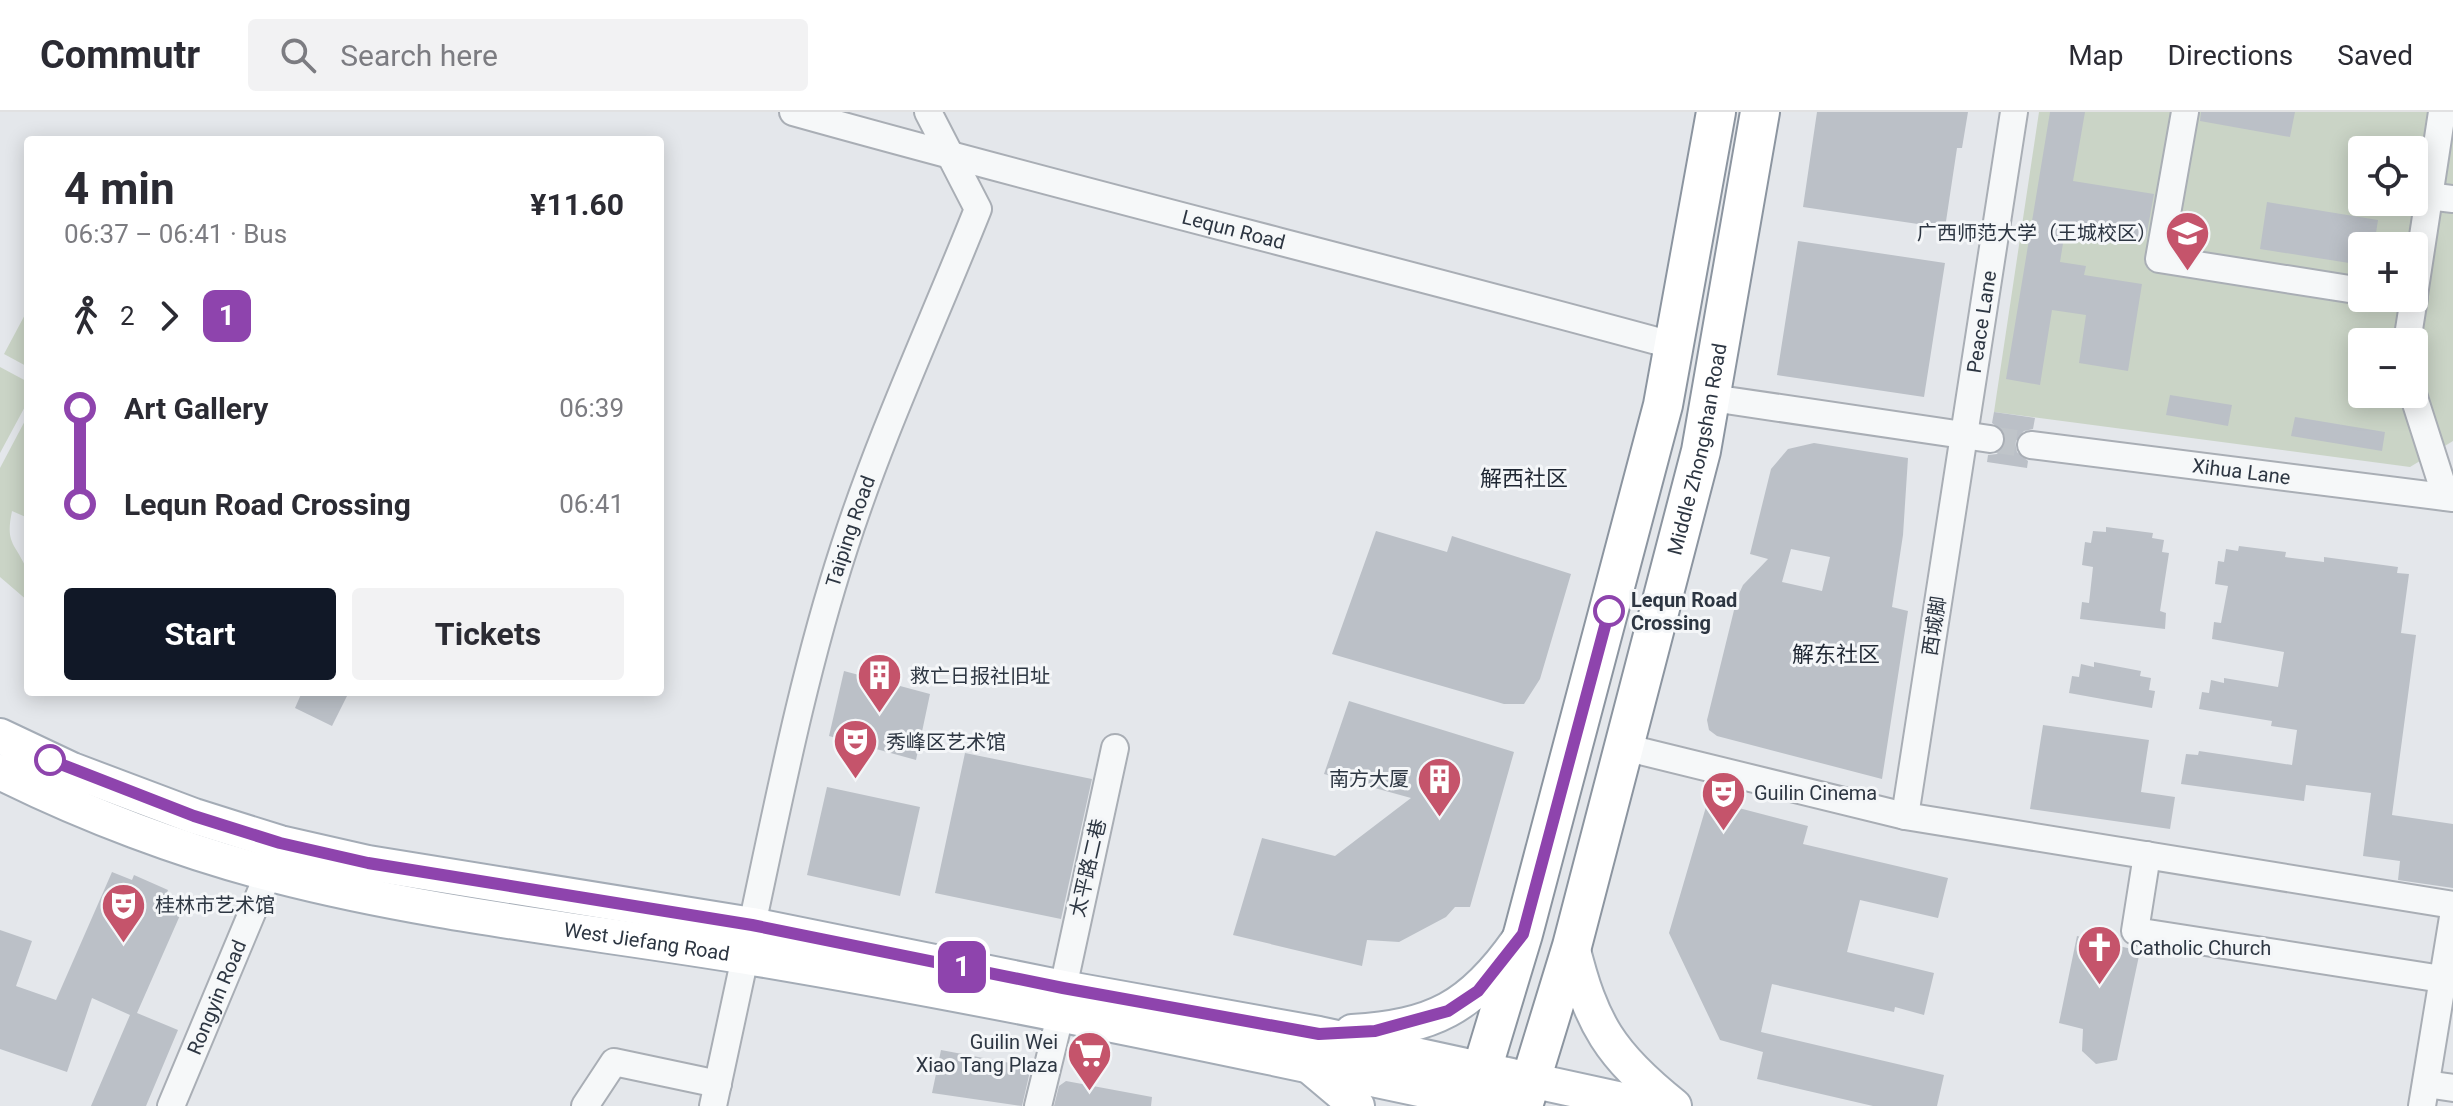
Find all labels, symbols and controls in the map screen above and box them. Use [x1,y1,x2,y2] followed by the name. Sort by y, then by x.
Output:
[248,19,808,91] search box
[40,33,200,77] text: Commutr
[276,33,320,77] icon: search
[340,38,498,73] text: Search here
[2068,39,2124,72] text: Map
[2168,39,2293,72] text: Directions
[2337,39,2413,72] text: Saved
[2348,136,2428,408] map controls
[2348,136,2428,216] button: locate
[64,163,175,215] text: 4 min
[530,187,624,222] text: ¥11.60
[1179,205,1288,255] street label: Lequn Road
[2164,209,2212,272] school or university icon: 广西师范大学（王城校区）
[64,219,287,249] text: 06:37 – 06:41 · Bus
[1917,221,2157,245] place label: 广西师范大学（王城校区）
[2348,232,2428,312] button: +
[1962,269,2001,375] street label: Peace Lane
[64,294,108,338] icon: walk
[147,294,191,338] icon: forward
[219,299,235,332] text: 1
[120,301,135,331] text: 2
[2348,328,2428,408] button: −
[1662,341,1732,558] street label: Middle Zhongshan Road
[124,391,268,426] text: Art Gallery
[559,393,624,423] text: 06:39
[2191,453,2292,489] street label: Xihua Lane
[1480,466,1568,491] district label: 解西社区
[821,472,880,590] street label: Taiping Road
[124,487,411,522] text: Lequn Road Crossing
[559,489,624,519] text: 06:41
[64,588,336,680] button: Start
[352,588,624,680] button: Tickets
[1631,588,1737,635] place label: Lequn Road Crossing
[1917,594,1951,658] street label: 西城脚
[1594,596,1624,626] marker: Lequn Road Crossing
[1792,642,1880,667] district label: 解东社区
[855,652,903,715] building icon: 救亡日报社旧址
[910,664,1050,688] place label: 救亡日报社旧址
[831,718,879,781] theatre icon: 秀峰区艺术馆
[886,730,1006,754] place label: 秀峰区艺术馆
[35,745,65,775] unlabelled marker
[1416,755,1464,818] building icon: 南方大厦
[1329,767,1409,791] place label: 南方大厦
[1699,769,1747,832] theatre icon: Guilin Cinema
[1754,781,1877,805] place label: Guilin Cinema
[1065,817,1111,919] street label: 太平路二巷
[100,881,148,944] theatre icon: 桂林市艺术馆
[155,893,275,917] place label: 桂林市艺术馆
[562,918,731,966] street label: West Jiefang Road
[2075,924,2123,987] church icon: Catholic Church
[182,936,251,1058] street label: Rongyin Road
[2130,936,2271,960] place label: Catholic Church
[936,941,988,993] line badge: 1
[954,950,970,983] text: 1
[1065,1029,1113,1092] supermarket icon: Guilin Wei Xiao Tang Plaza
[916,1030,1058,1077] place label: Guilin Wei Xiao Tang Plaza

